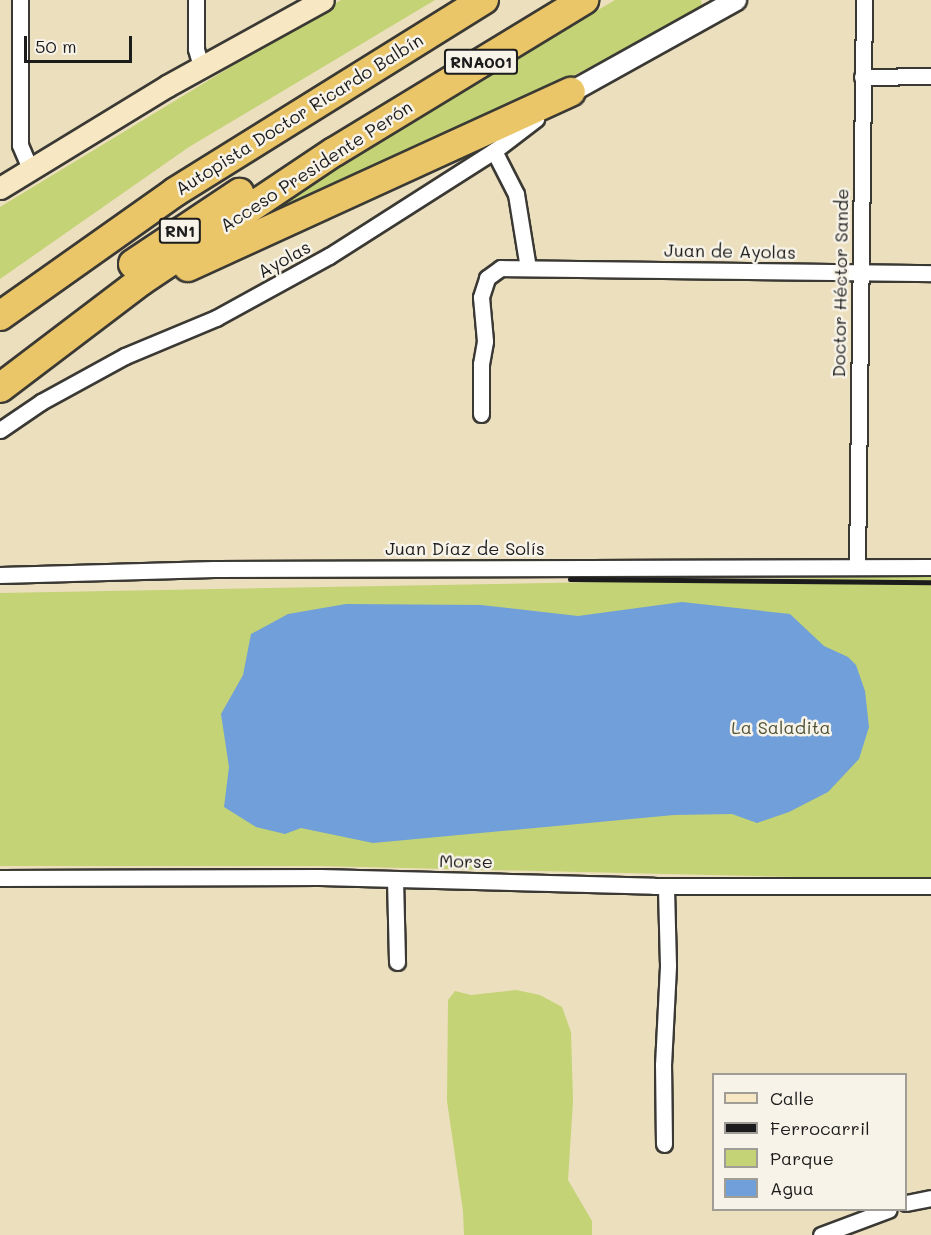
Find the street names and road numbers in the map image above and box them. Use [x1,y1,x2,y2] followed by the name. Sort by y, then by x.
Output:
[171,29,427,199] street label: Autopista Doctor Ricardo Balbín
[444,49,518,75] road number: RNA001
[216,96,416,236] street label: Acceso Presidente Perón
[828,188,852,378] street label: Doctor Héctor Sande
[158,218,202,244] road number: RN1
[254,236,314,282] street label: Ayolas
[664,239,796,263] street label: Juan de Ayolas
[385,537,545,559] street label: Juan Díaz de Solís
[439,850,493,872] street label: Morse

